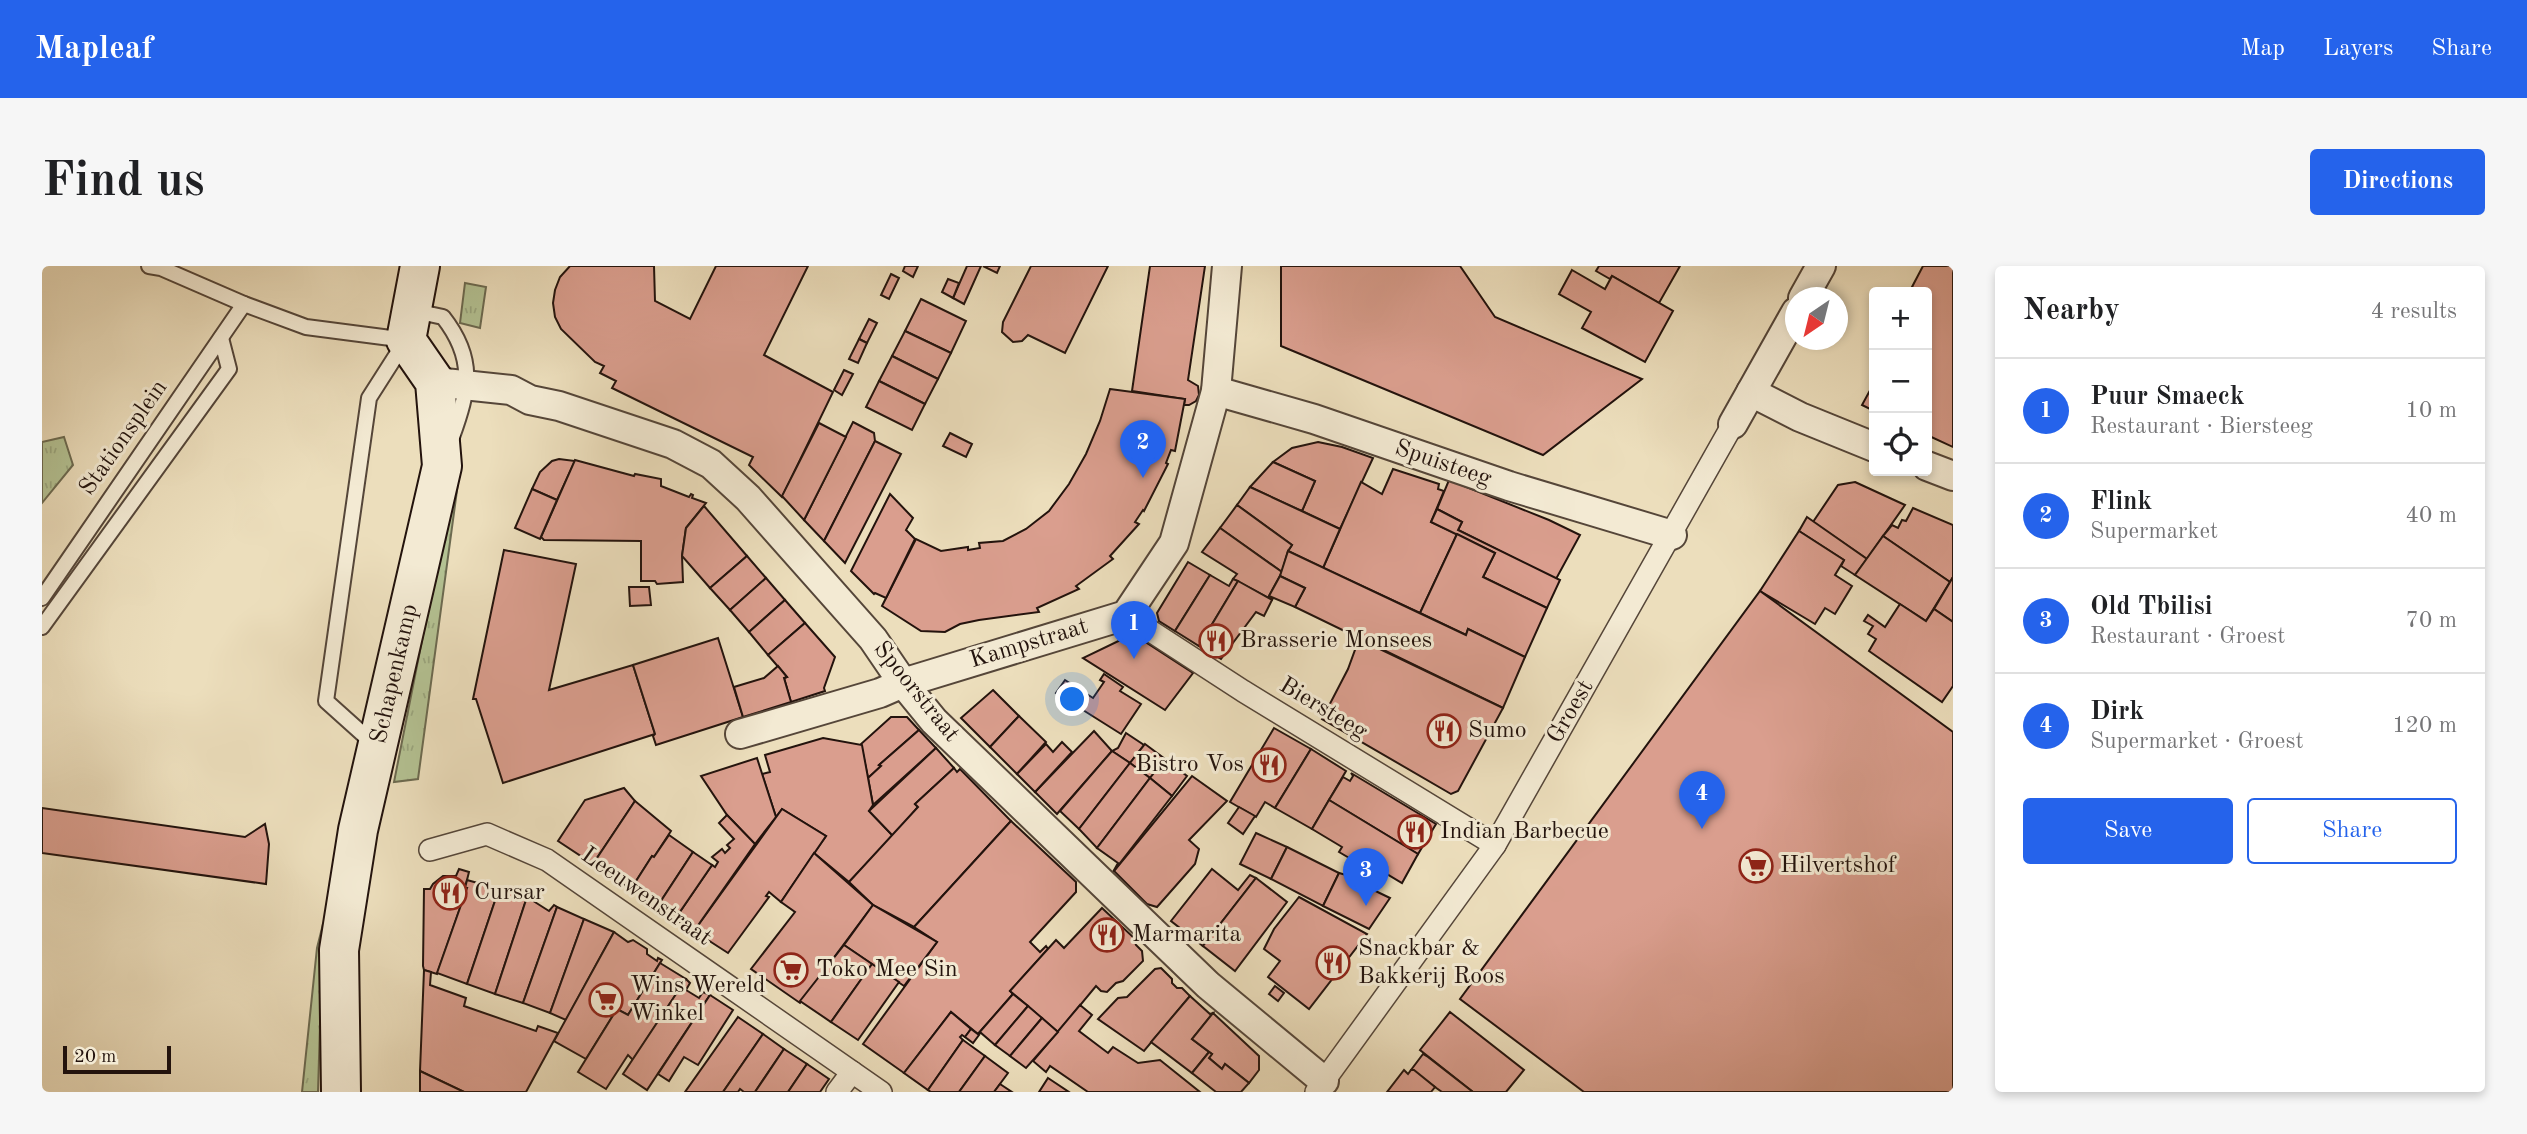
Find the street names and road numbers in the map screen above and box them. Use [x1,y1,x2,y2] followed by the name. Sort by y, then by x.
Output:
[76,376,172,500] street label: Stationsplein
[1392,436,1494,492] street label: Spuisteeg
[367,602,423,746] street label: Schapenkamp
[967,615,1091,673] street label: Kampstraat
[868,637,964,747] street label: Spoorstraat
[1275,674,1371,744] street label: Biersteeg
[1543,676,1599,748] street label: Groest
[576,843,716,951] street label: Leeuwenstraat

